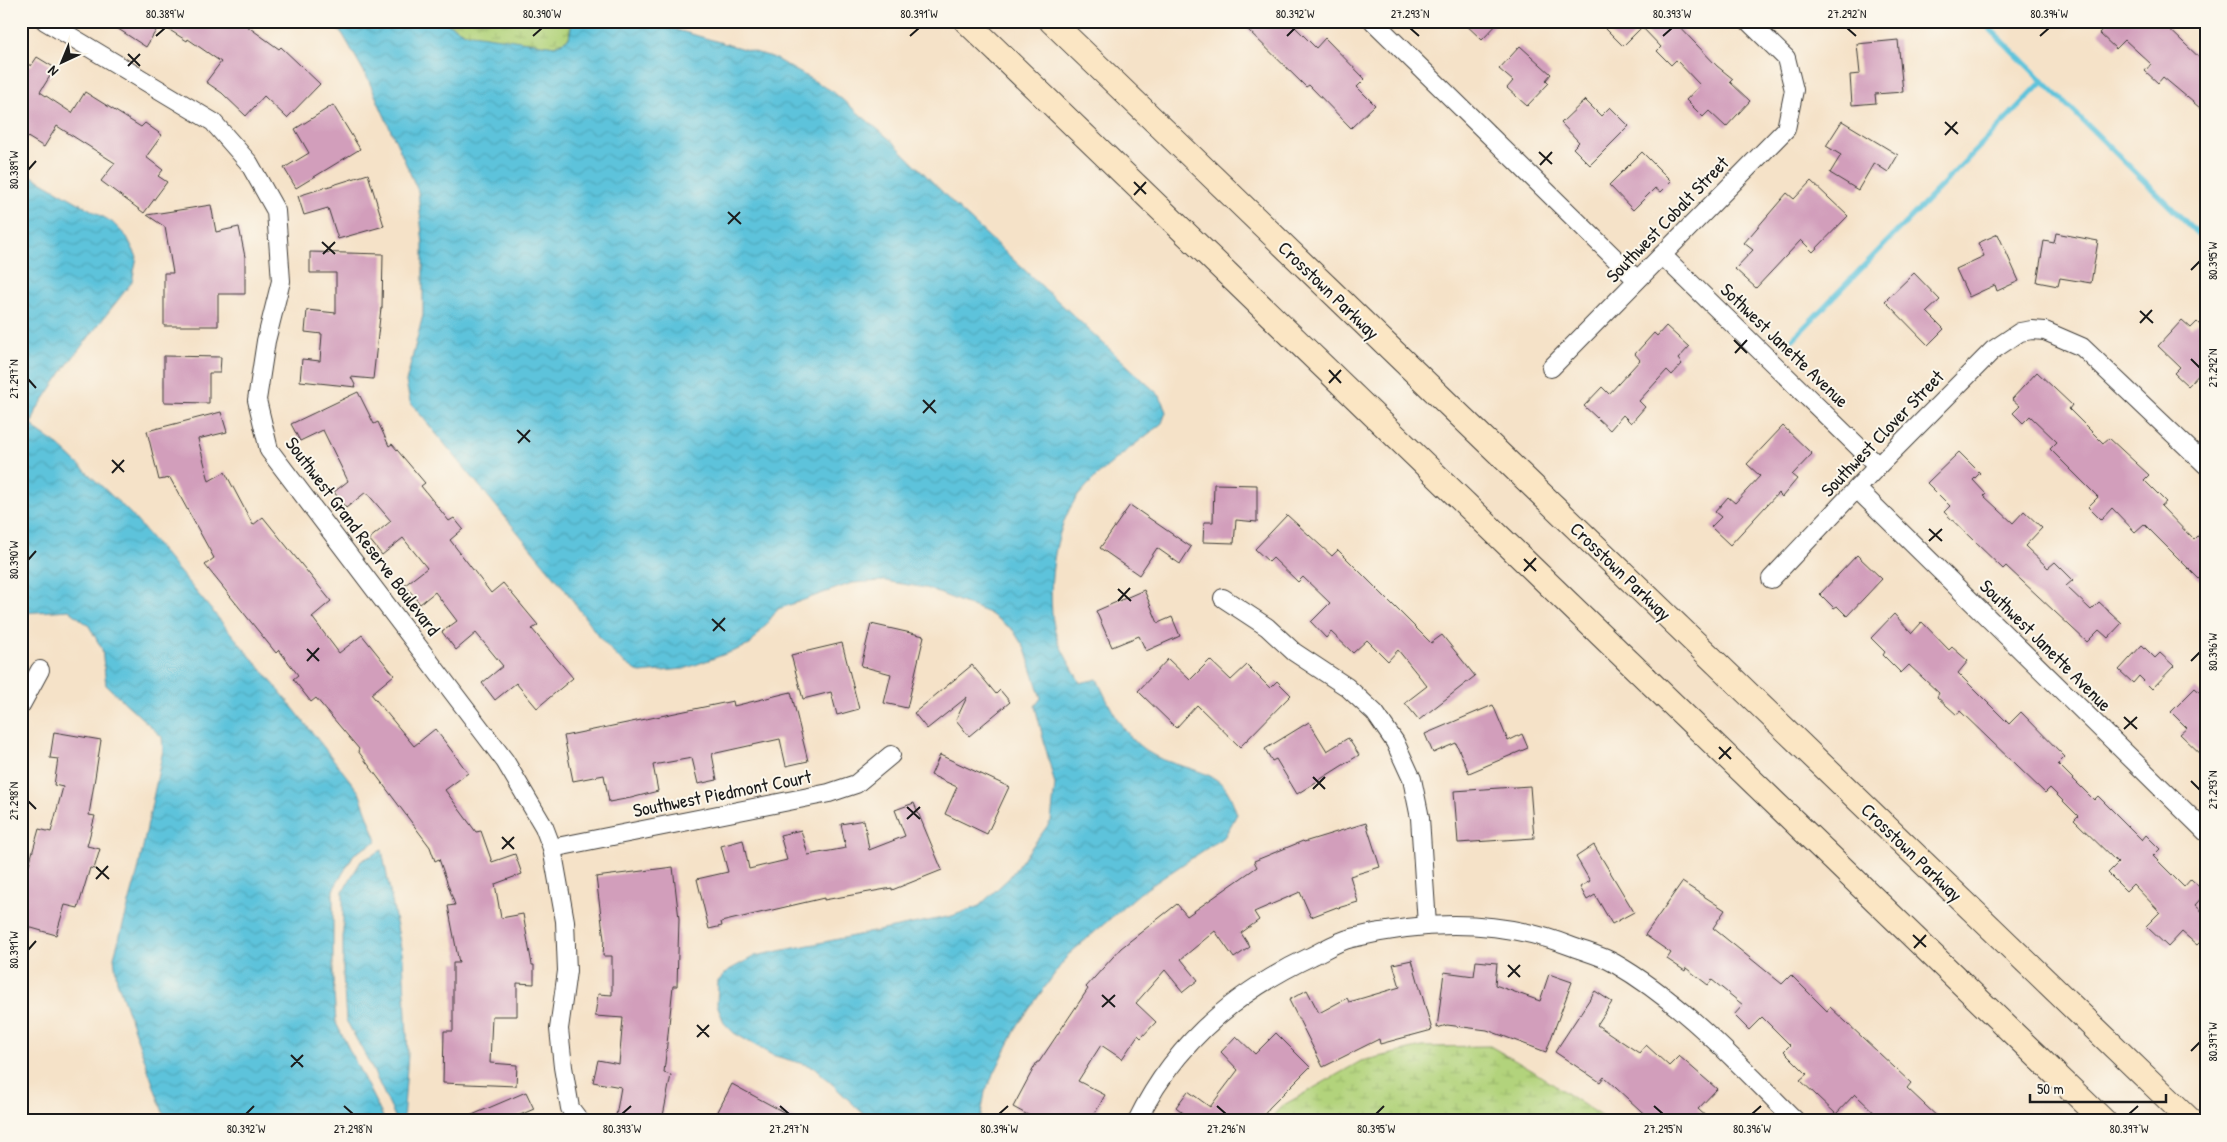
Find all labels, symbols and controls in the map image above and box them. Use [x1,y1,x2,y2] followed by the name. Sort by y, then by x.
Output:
[146,5,185,22] text: 80.389°W
[523,5,562,22] text: 80.390°W
[900,5,938,22] text: 80.391°W
[1276,5,1315,22] text: 80.392°W
[1391,5,1429,22] text: 27.293°N
[1653,5,1692,22] text: 80.393°W
[1828,5,1866,22] text: 27.292°N
[2030,5,2068,22] text: 80.394°W
[38,38,88,88] north arrow
[43,62,62,81] text: N
[5,150,22,189] text: 80.389°W
[1600,150,1735,288] street label: Southwest Cobalt Street
[1272,235,1386,345] street label: Crosstown Parkway
[2204,241,2221,280] text: 80.395°W
[1715,277,1855,413] street label: Sothwest Janette Avenue
[2204,349,2221,387] text: 27.292°N
[5,359,22,399] text: 27.297°N
[1815,363,1950,502] street label: Southwest Clover Street
[280,431,447,641] street label: Southwest Grand Reserve Boulevard
[1564,516,1678,626] street label: Crosstown Parkway
[5,540,22,579] text: 80.390°W
[1974,573,2118,717] street label: Southwest Janette Avenue
[2204,632,2221,671] text: 80.396°W
[631,763,814,823] street label: Southwest Piedmont Court
[2204,771,2221,809] text: 27.293°N
[5,782,22,820] text: 27.298°N
[1855,797,1969,907] street label: Crosstown Parkway
[5,931,22,969] text: 80.391°W
[2204,1022,2221,1062] text: 80.397°W
[2030,1072,2166,1104] scale bar
[2037,1078,2064,1099] text: 50 m
[227,1120,266,1137] text: 80.392°W
[334,1120,372,1137] text: 27.298°N
[603,1120,642,1137] text: 80.393°W
[769,1120,809,1137] text: 27.297°N
[980,1120,1018,1137] text: 80.394°W
[1207,1120,1245,1137] text: 27.296°N
[1357,1120,1396,1137] text: 80.395°W
[1644,1120,1682,1137] text: 27.295°N
[1733,1120,1772,1137] text: 80.396°W
[2109,1120,2149,1137] text: 80.397°W

